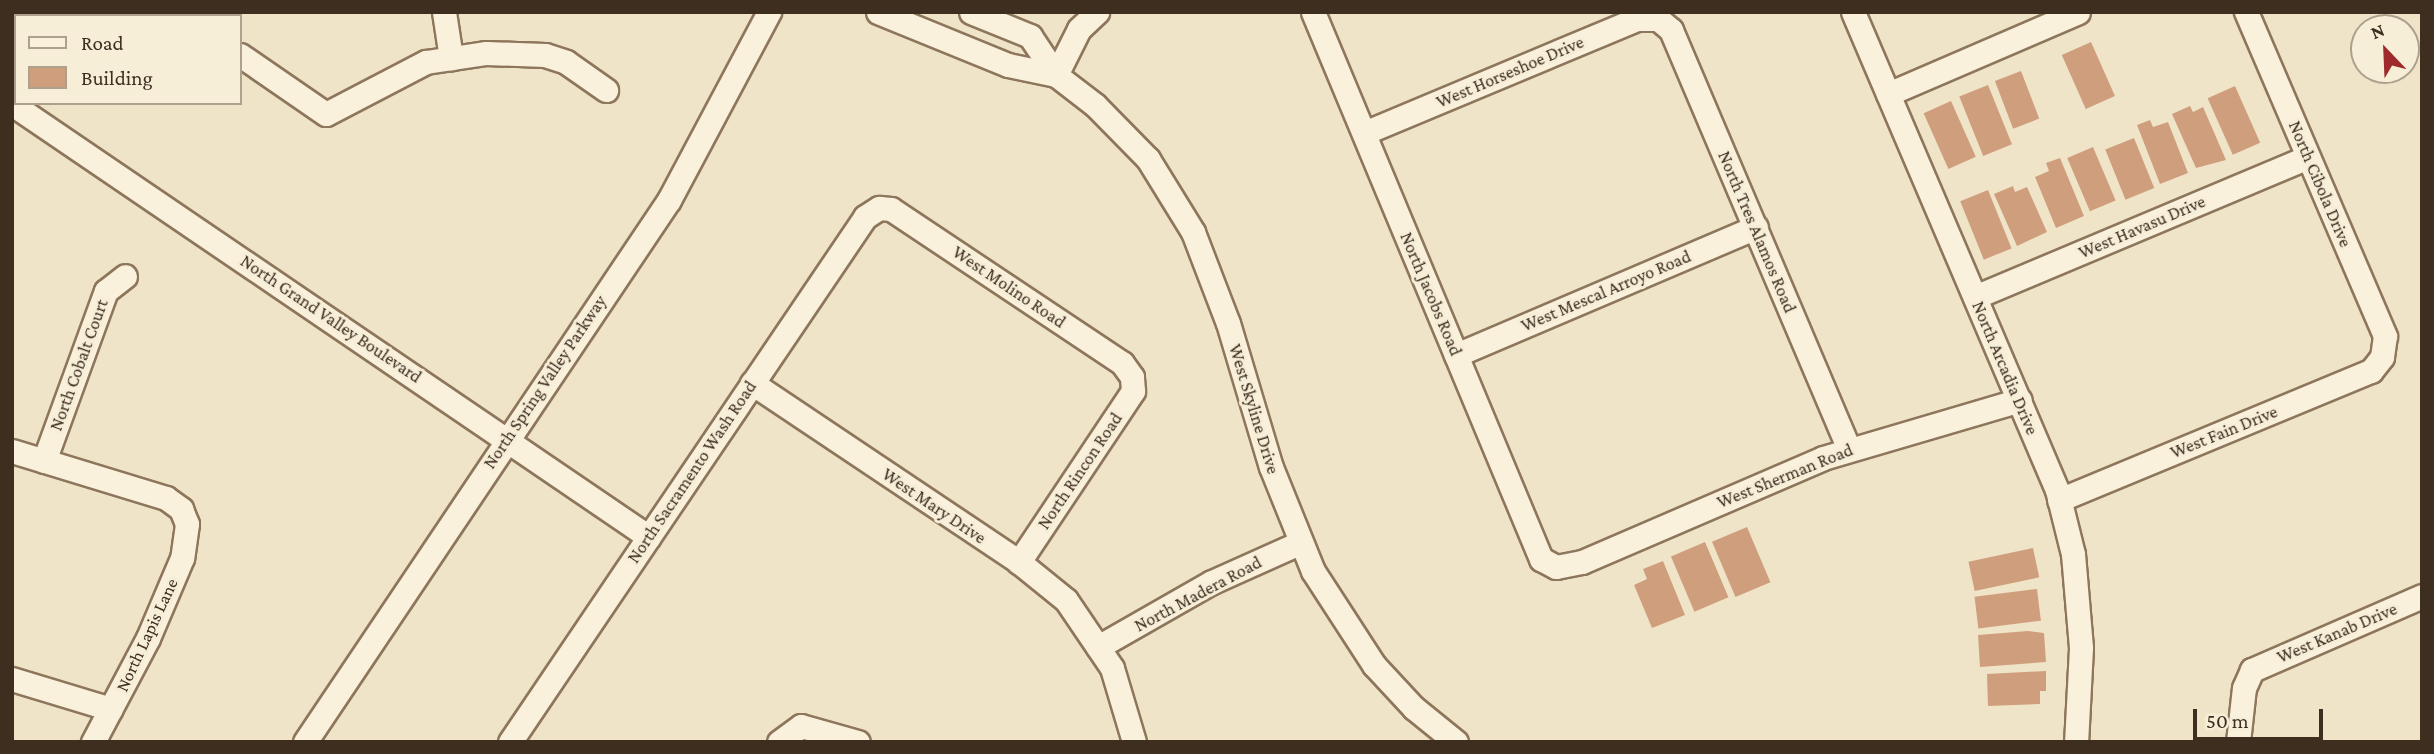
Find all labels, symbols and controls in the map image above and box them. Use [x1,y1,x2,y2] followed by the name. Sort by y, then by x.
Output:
[14,14,242,105] legend
[2350,14,2420,84] north arrow
[2367,19,2387,43] text: N
[81,31,124,55] text: Road
[1433,31,1587,113] street label: West Horseshoe Drive
[81,66,153,90] text: Building
[2284,118,2356,250] street label: North Cibola Drive
[1713,148,1801,316] street label: North Tres Alamos Road
[2075,191,2209,263] street label: West Havasu Drive
[1395,229,1467,359] street label: North Jacobs Road
[948,241,1070,333] street label: West Molino Road
[1518,245,1694,337] street label: West Mescal Arroyo Road
[236,250,426,388] street label: North Grand Valley Boulevard
[479,291,611,473] street label: North Spring Valley Parkway
[45,296,113,434] street label: North Cobalt Court
[1967,298,2043,438] street label: North Arcadia Drive
[1224,341,1284,477] street label: West Skyline Drive
[623,377,761,567] street label: North Sacramento Wash Road
[2167,401,2281,463] street label: West Fain Drive
[1033,408,1127,534] street label: North Rincon Road
[1714,439,1856,513] street label: West Sherman Road
[878,463,990,549] street label: West Mary Drive
[1131,551,1265,637] street label: North Madera Road
[111,575,183,695] street label: North Lapis Lane
[2274,598,2400,668] street label: West Kanab Drive
[2196,694,2326,738] scale bar
[2206,709,2249,733] text: 50 m

